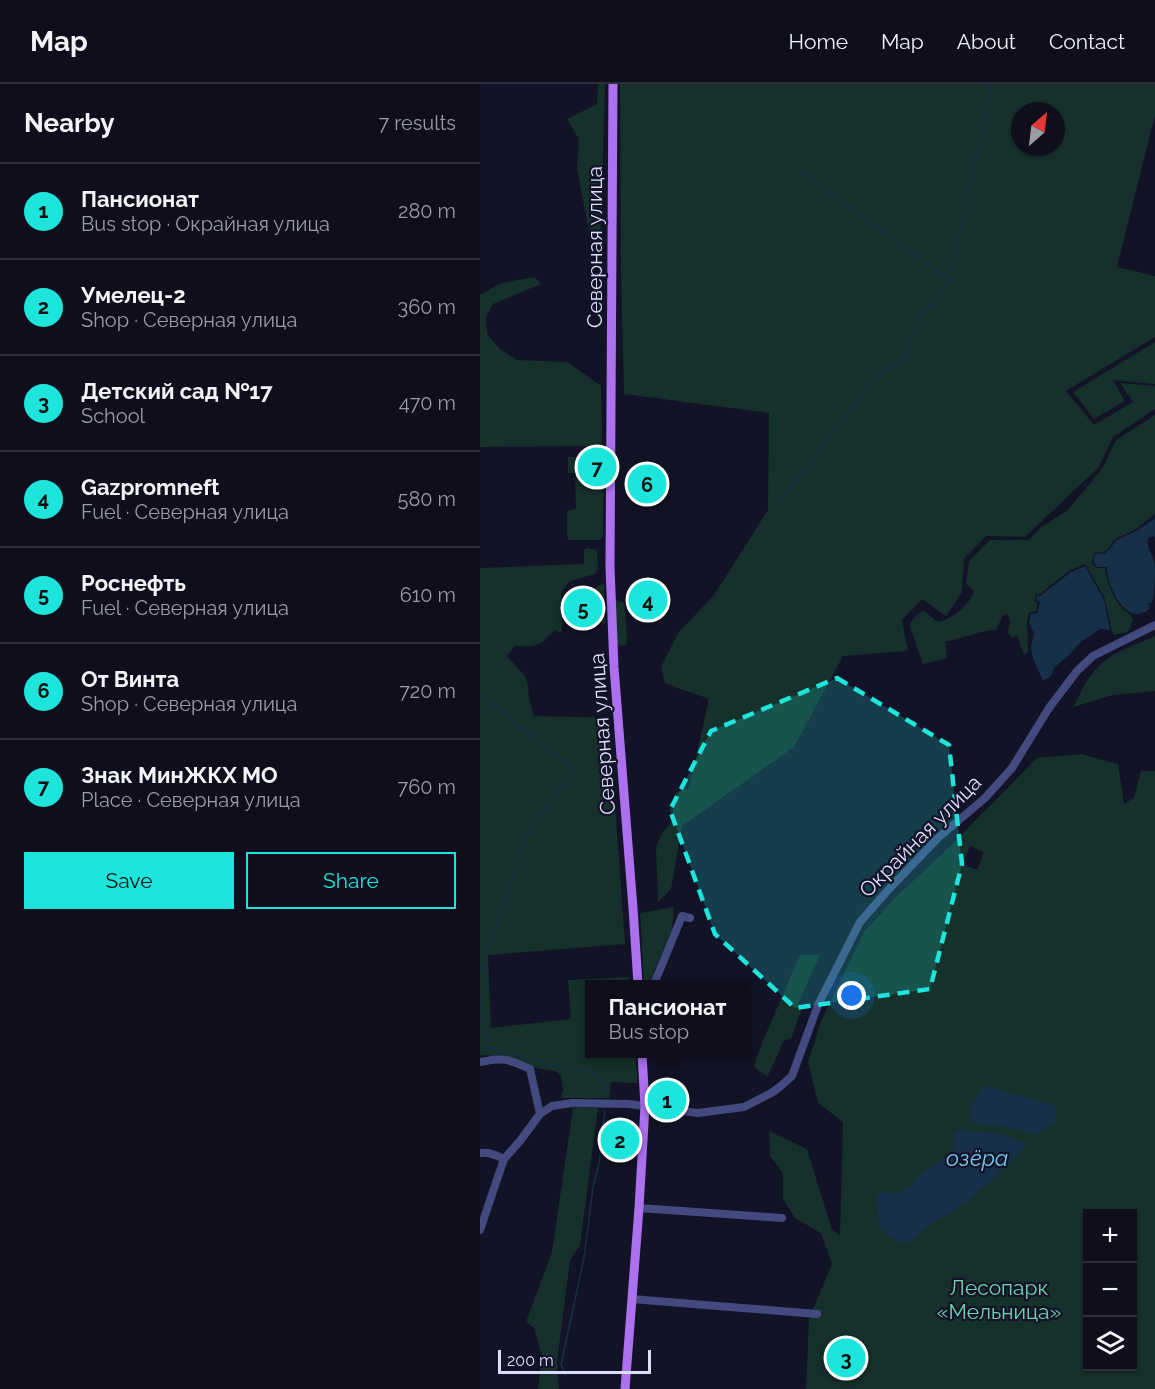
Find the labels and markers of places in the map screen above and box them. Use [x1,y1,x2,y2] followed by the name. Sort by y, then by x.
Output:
[578,444,616,490] pin: 7
[628,462,666,506] pin: 6
[628,578,668,622] pin: 4
[564,586,602,630] pin: 5
[648,1078,687,1122] pin: 1
[600,1118,640,1162] pin: 2
[826,1336,866,1380] pin: 3

